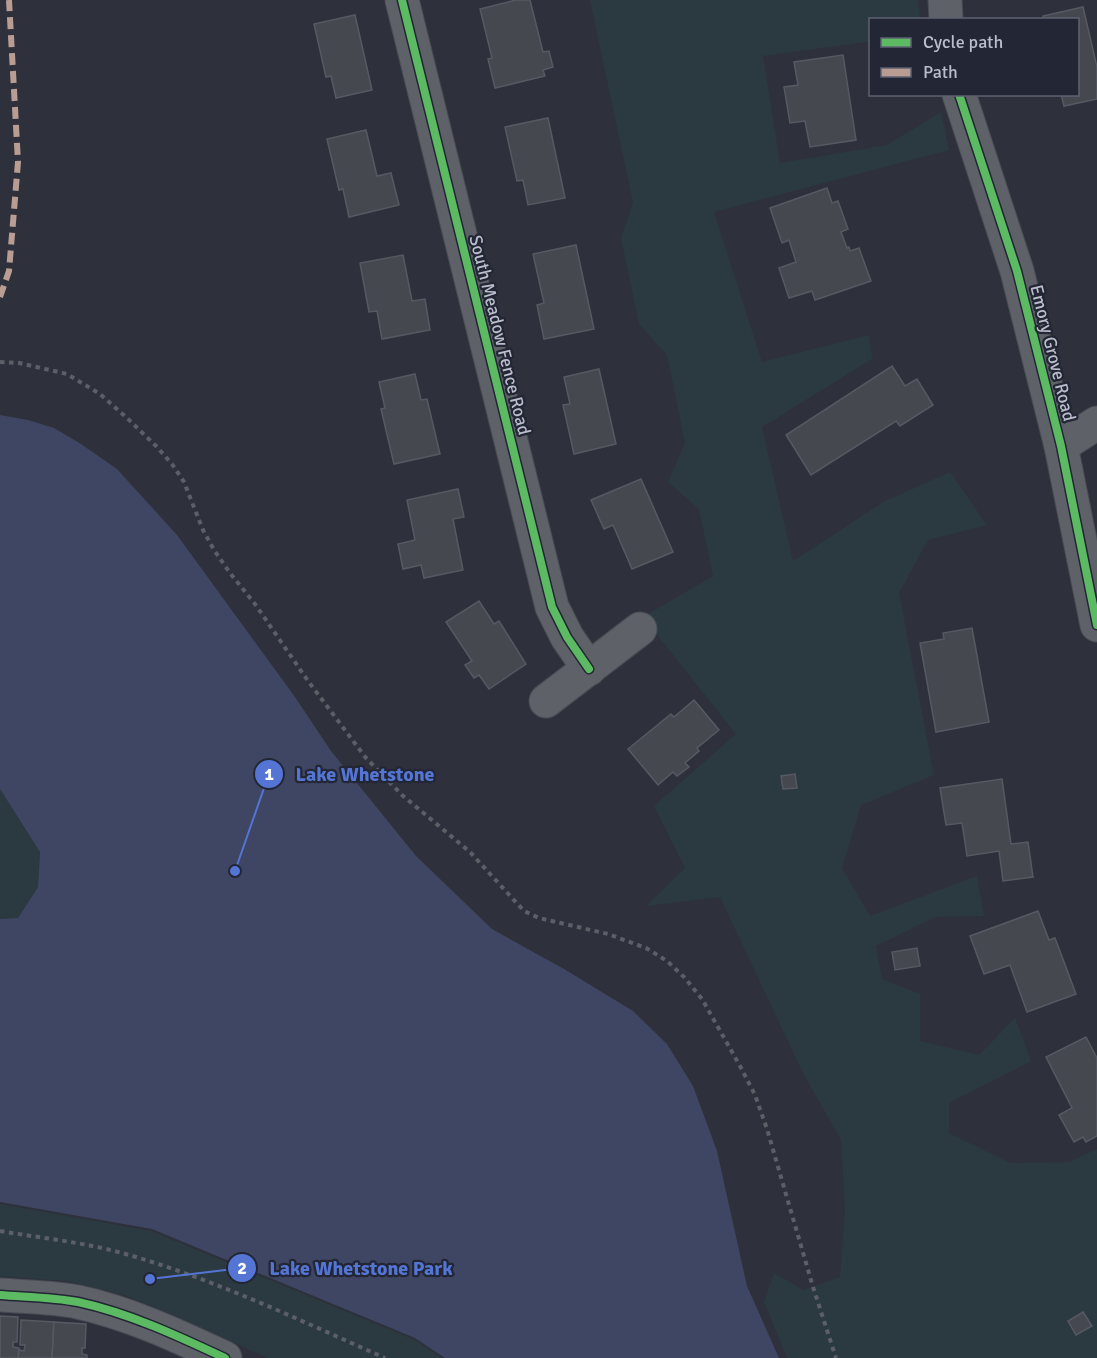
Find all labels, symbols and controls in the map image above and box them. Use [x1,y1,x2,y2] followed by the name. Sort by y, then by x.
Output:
[869,18,1079,96] legend
[923,31,1003,53] text: Cycle path
[923,61,958,83] text: Path
[465,233,535,437] street label: South Meadow Fence Road
[1025,282,1081,424] street label: Emory Grove Road
[254,755,447,793] callout: Lake Whetstone
[295,762,435,787] text: Lake Whetstone
[264,763,274,785] text: 1
[227,1249,465,1287] callout: Lake Whetstone Park
[269,1256,453,1281] text: Lake Whetstone Park
[237,1257,247,1279] text: 2

